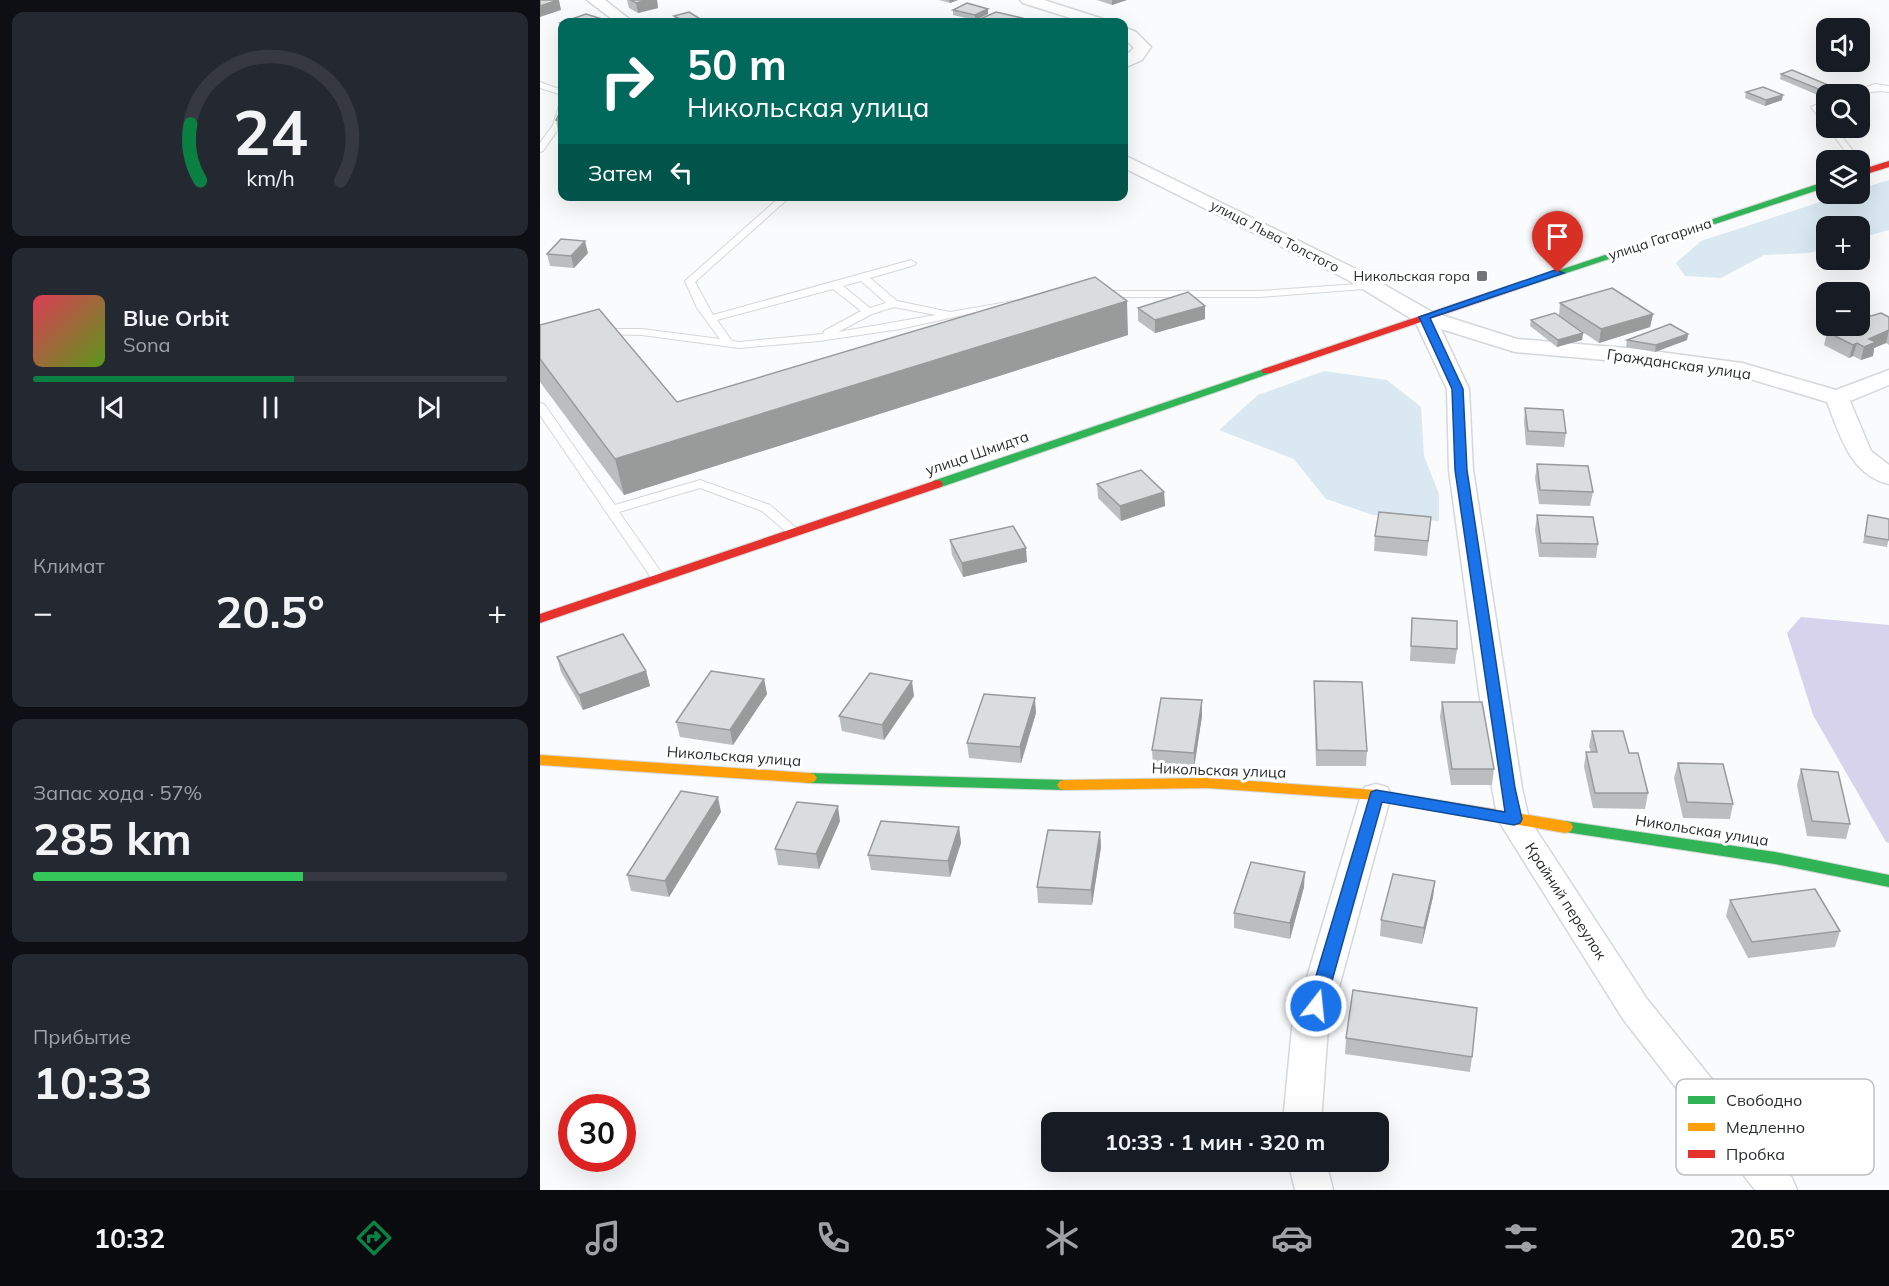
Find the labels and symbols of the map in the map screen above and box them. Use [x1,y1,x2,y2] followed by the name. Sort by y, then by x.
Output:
[1208,196,1342,276] street label: улица Льва Толстого
[1532,211,1583,273] pin
[1606,214,1714,264] street label: улица Гагарина
[1354,267,1470,285] place label: Никольская гора
[1475,269,1489,283] marker: Никольская гора
[1606,344,1752,384] street label: Гражданская улица
[923,426,1031,480] street label: улица Шмидта
[666,742,802,770] street label: Никольская улица
[1151,758,1287,782] street label: Никольская улица
[1634,810,1770,850] street label: Никольская улица
[1521,839,1611,964] street label: Крайний переулок
[1284,974,1348,1038] position arrow
[1676,1079,1874,1175] legend
[1726,1090,1802,1110] text: Свободно
[558,1094,636,1172] speed limit sign: 30
[1726,1117,1805,1137] text: Медленно
[1726,1144,1785,1164] text: Пробка

